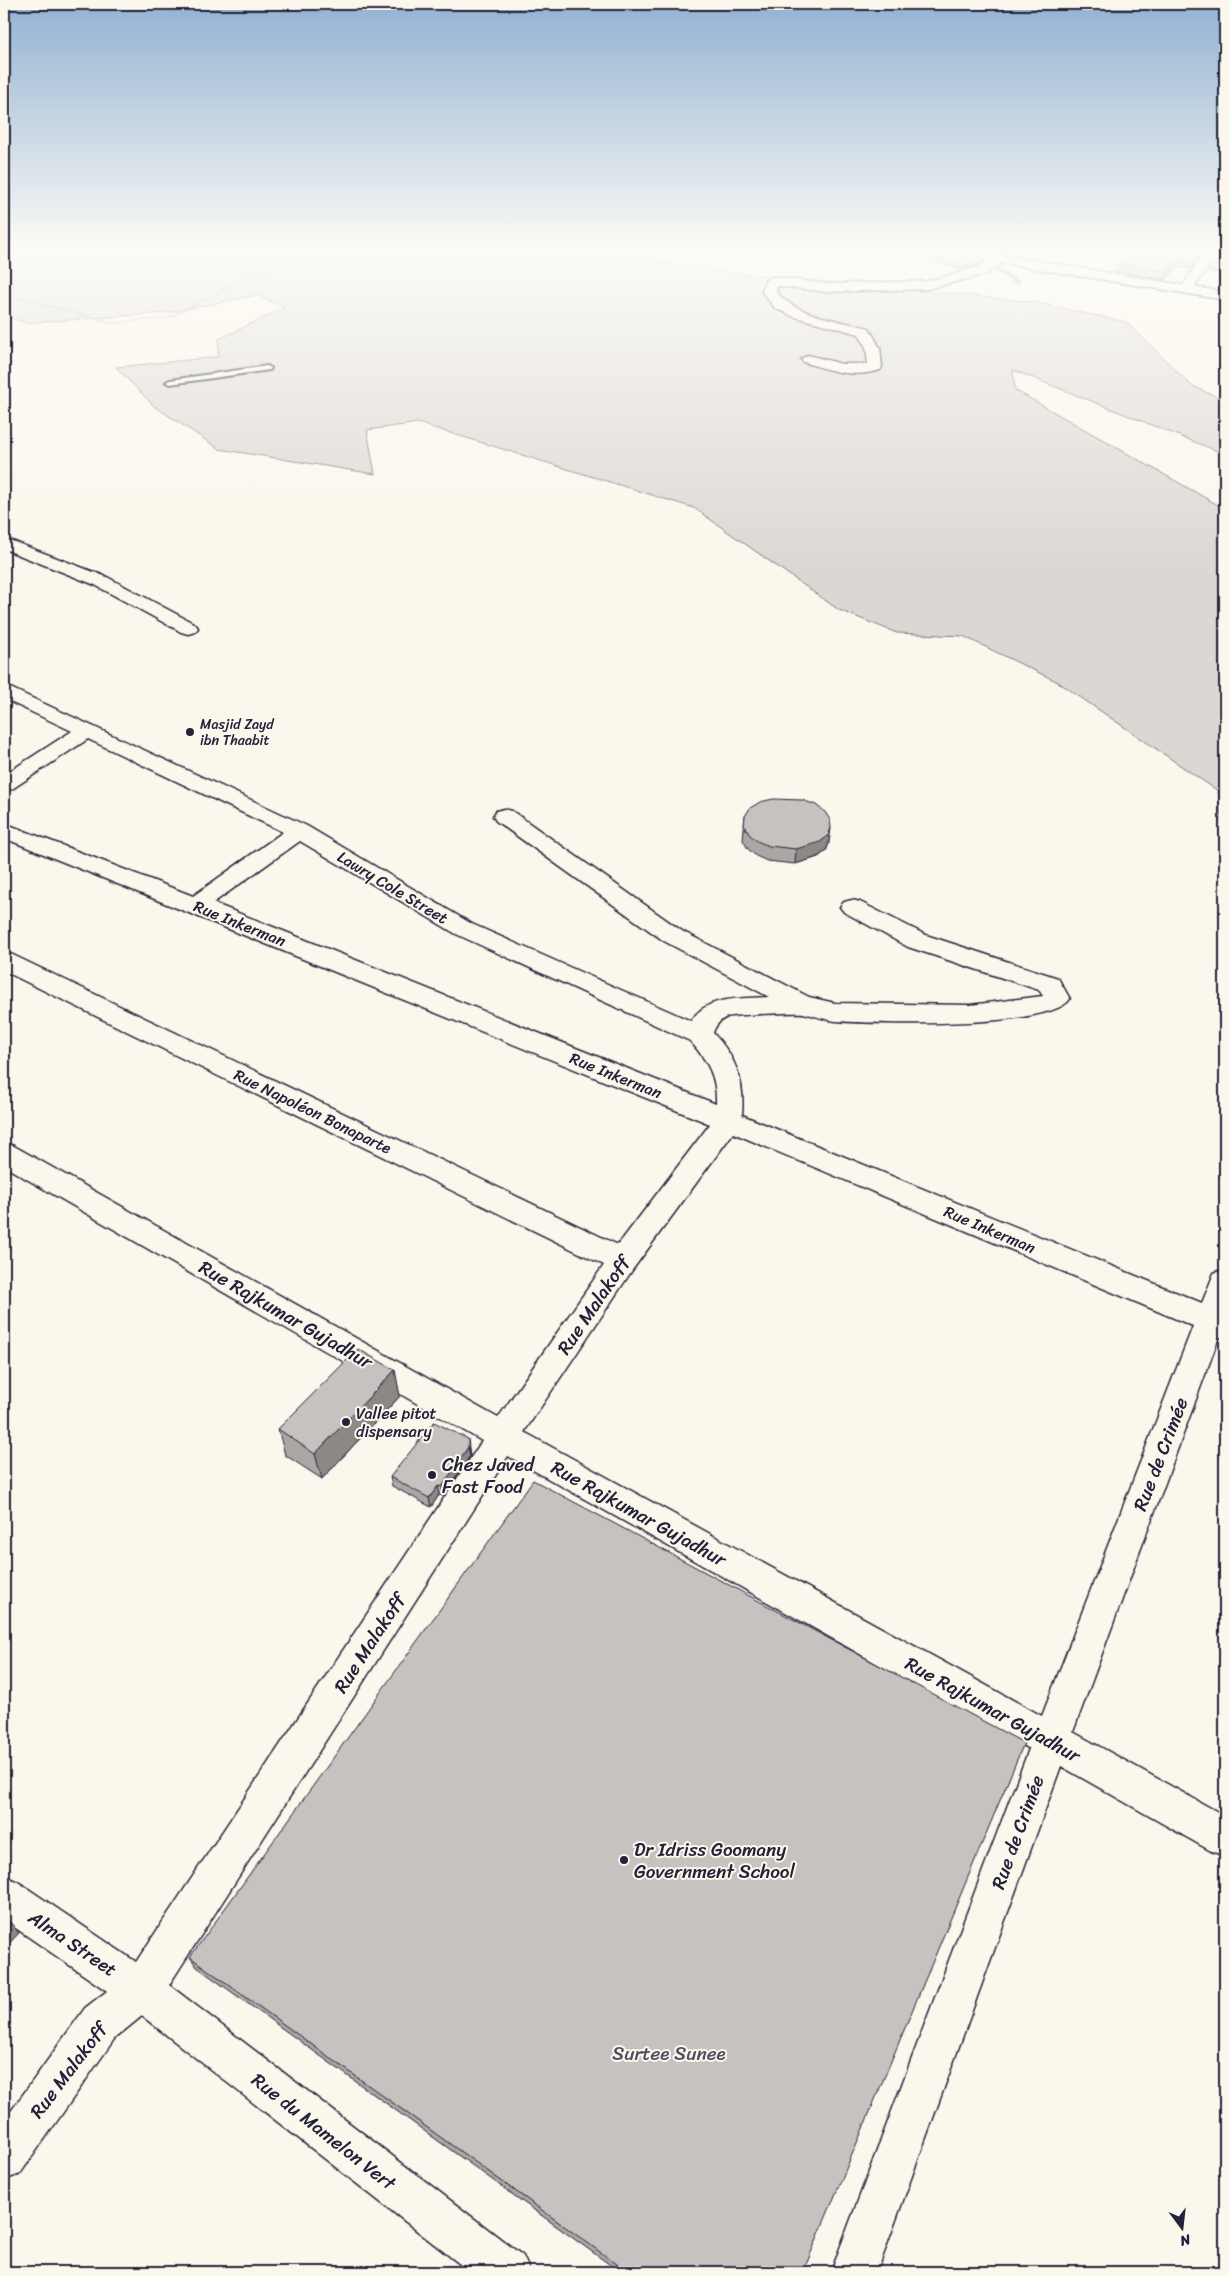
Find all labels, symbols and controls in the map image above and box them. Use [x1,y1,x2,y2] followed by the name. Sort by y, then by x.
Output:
[200,712,275,753] place label: Masjid Zayd ibn Thaabit
[184,726,196,738] marker: Masjid Zayd ibn Thaabit
[331,843,454,932] street label: Lawry Cole Street
[189,892,291,955] street label: Rue Inkerman
[565,1044,667,1107] street label: Rue Inkerman
[229,1061,397,1162] street label: Rue Napoléon Bonaparte
[939,1197,1041,1262] street label: Rue Inkerman
[548,1246,641,1362] street label: Rue Malakoff
[192,1251,380,1378] street label: Rue Rajkumar Gujadhur
[1124,1392,1197,1516] street label: Rue de Crimée
[356,1399,437,1446] place label: Vallee pitot dispensary
[340,1416,352,1428] marker: Vallee pitot dispensary
[442,1448,536,1503] place label: Chez Javed Fast Food
[545,1451,734,1576] street label: Rue Rajkumar Gujadhur
[426,1469,438,1481] marker: Chez Javed Fast Food
[325,1584,416,1700] street label: Rue Malakoff
[899,1647,1088,1772] street label: Rue Rajkumar Gujadhur
[982,1770,1053,1894] street label: Rue de Crimée
[634,1833,795,1888] place label: Dr Idriss Goomany Government School
[618,1854,630,1866] marker: Dr Idriss Goomany Government School
[21,1901,124,1985] street label: Alma Street
[21,2012,118,2126] street label: Rue Malakoff
[612,2037,726,2070] park label: Surtee Sunee
[244,2064,404,2199] street label: Rue du Mamelon Vert
[1156,2204,1206,2254] north arrow
[1177,2226,1194,2253] text: N

